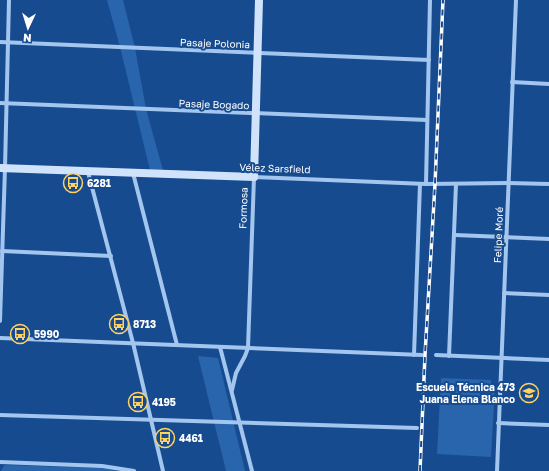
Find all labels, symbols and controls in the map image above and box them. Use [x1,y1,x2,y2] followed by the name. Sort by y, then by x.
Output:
[8,8,48,48] north arrow
[23,32,32,45] text: N
[180,36,250,50] street label: Pasaje Polonia
[178,97,250,111] street label: Pasaje Bogado
[239,161,311,175] street label: Vélez Sarsfield
[62,172,84,194] bus stop icon: 6281
[87,177,111,189] place label: 6281
[236,187,250,229] street label: Formosa
[491,207,505,263] street label: Felipe Moré
[108,313,130,335] bus stop icon: 8713
[133,318,156,330] place label: 8713
[9,323,31,345] bus stop icon: 5990
[34,328,60,340] place label: 5990
[416,381,515,405] place label: Escuela Técnica 473 Juana Elena Blanco
[518,382,540,404] school or university icon: Escuela Técnica 473 Juana Elena Blanco
[127,391,149,413] bus stop icon: 4195
[152,396,176,408] place label: 4195
[154,427,176,449] bus stop icon: 4461
[179,432,203,444] place label: 4461

